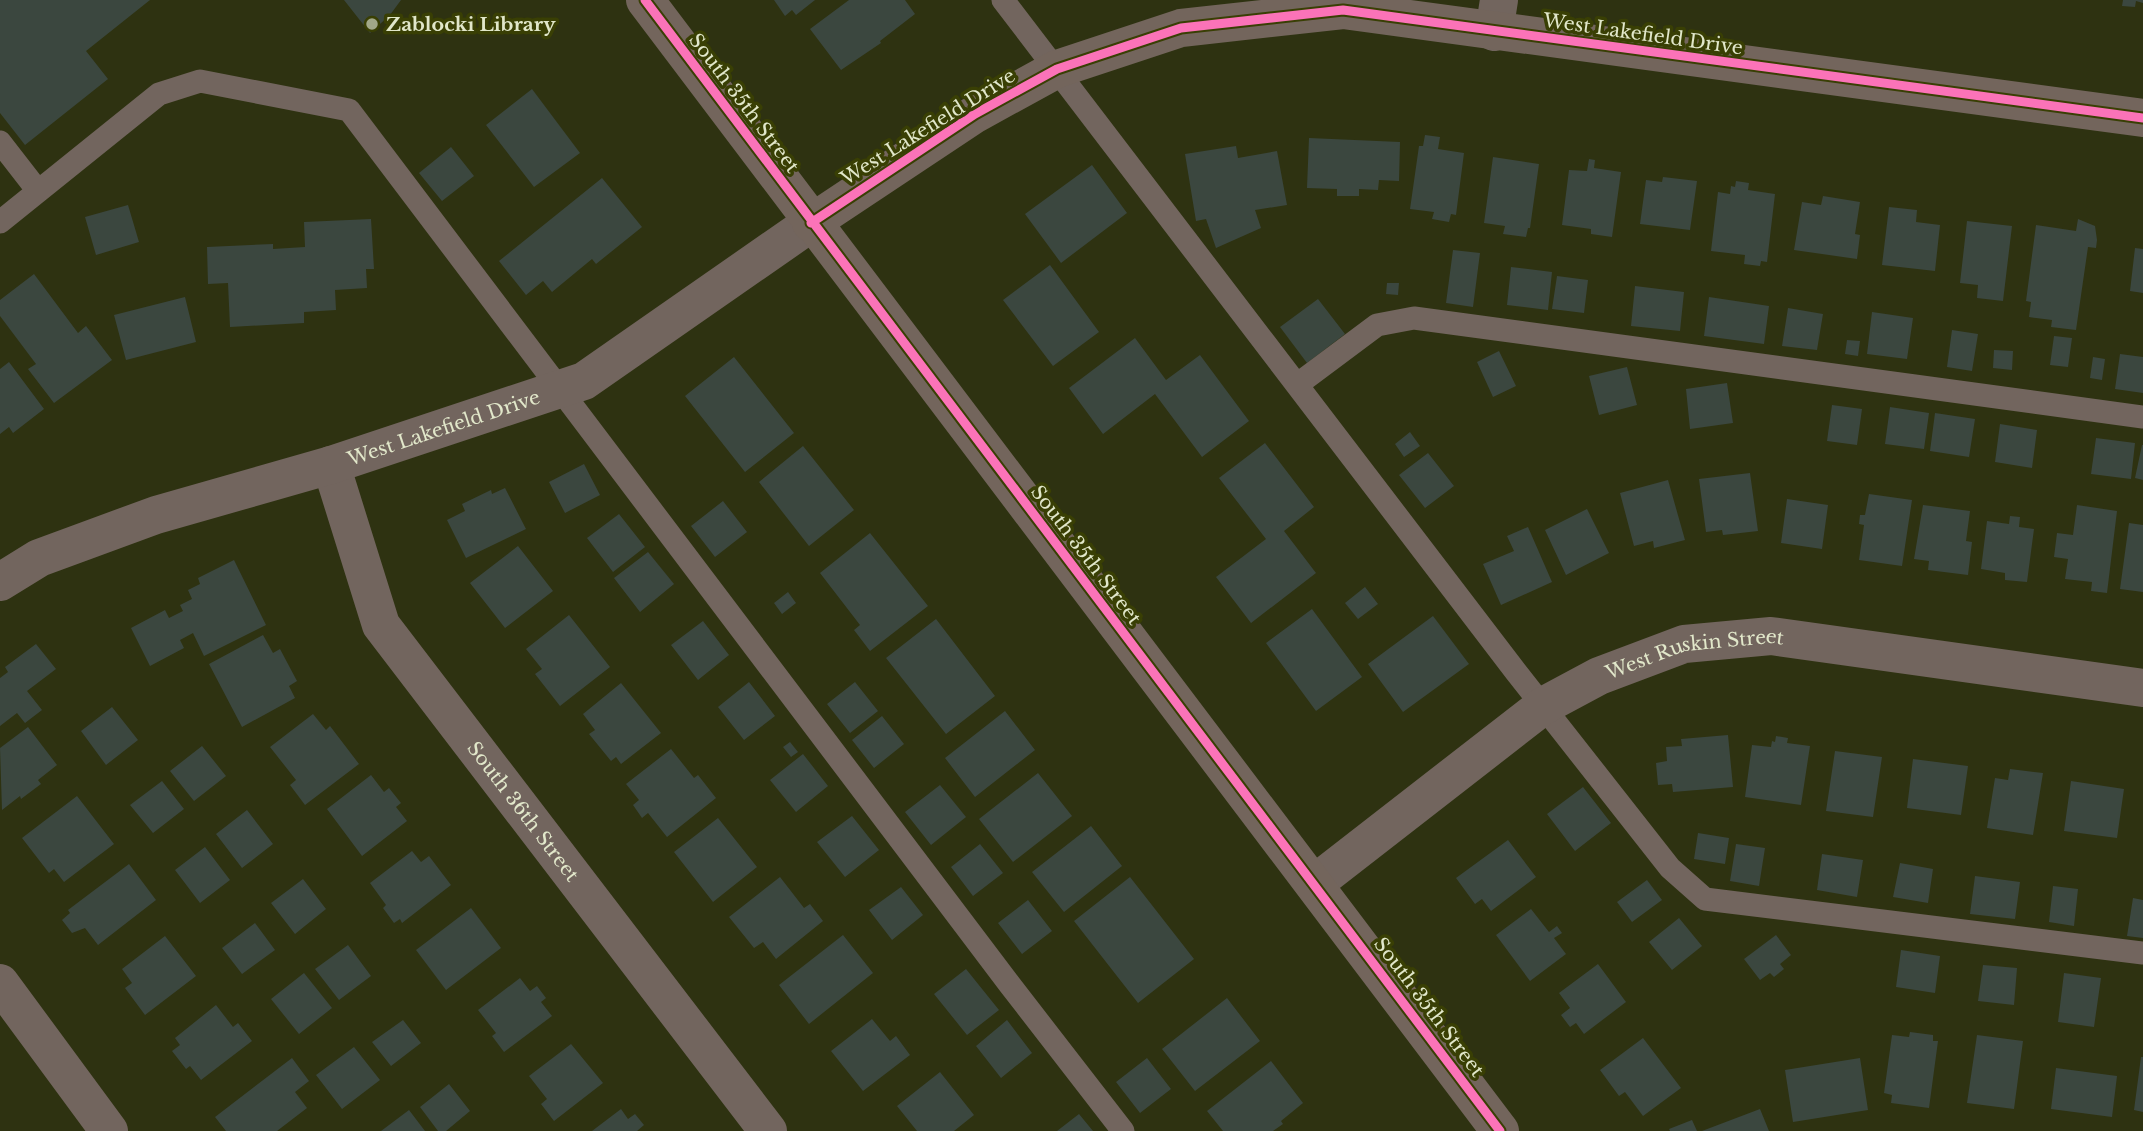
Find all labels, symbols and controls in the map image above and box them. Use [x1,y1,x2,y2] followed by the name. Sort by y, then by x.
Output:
[1541,8,1744,59] street label: West Lakefield Drive
[386,13,556,36] place label: Zablocki Library
[364,16,380,32] marker: Zablocki Library
[684,29,804,178] street label: South 35th Street
[836,64,1019,191] street label: West Lakefield Drive
[343,385,543,471] street label: West Lakefield Drive
[1026,481,1146,630] street label: South 35th Street
[1601,624,1786,684] street label: West Ruskin Street
[463,737,585,886] street label: South 36th Street
[1369,933,1489,1082] street label: South 35th Street

